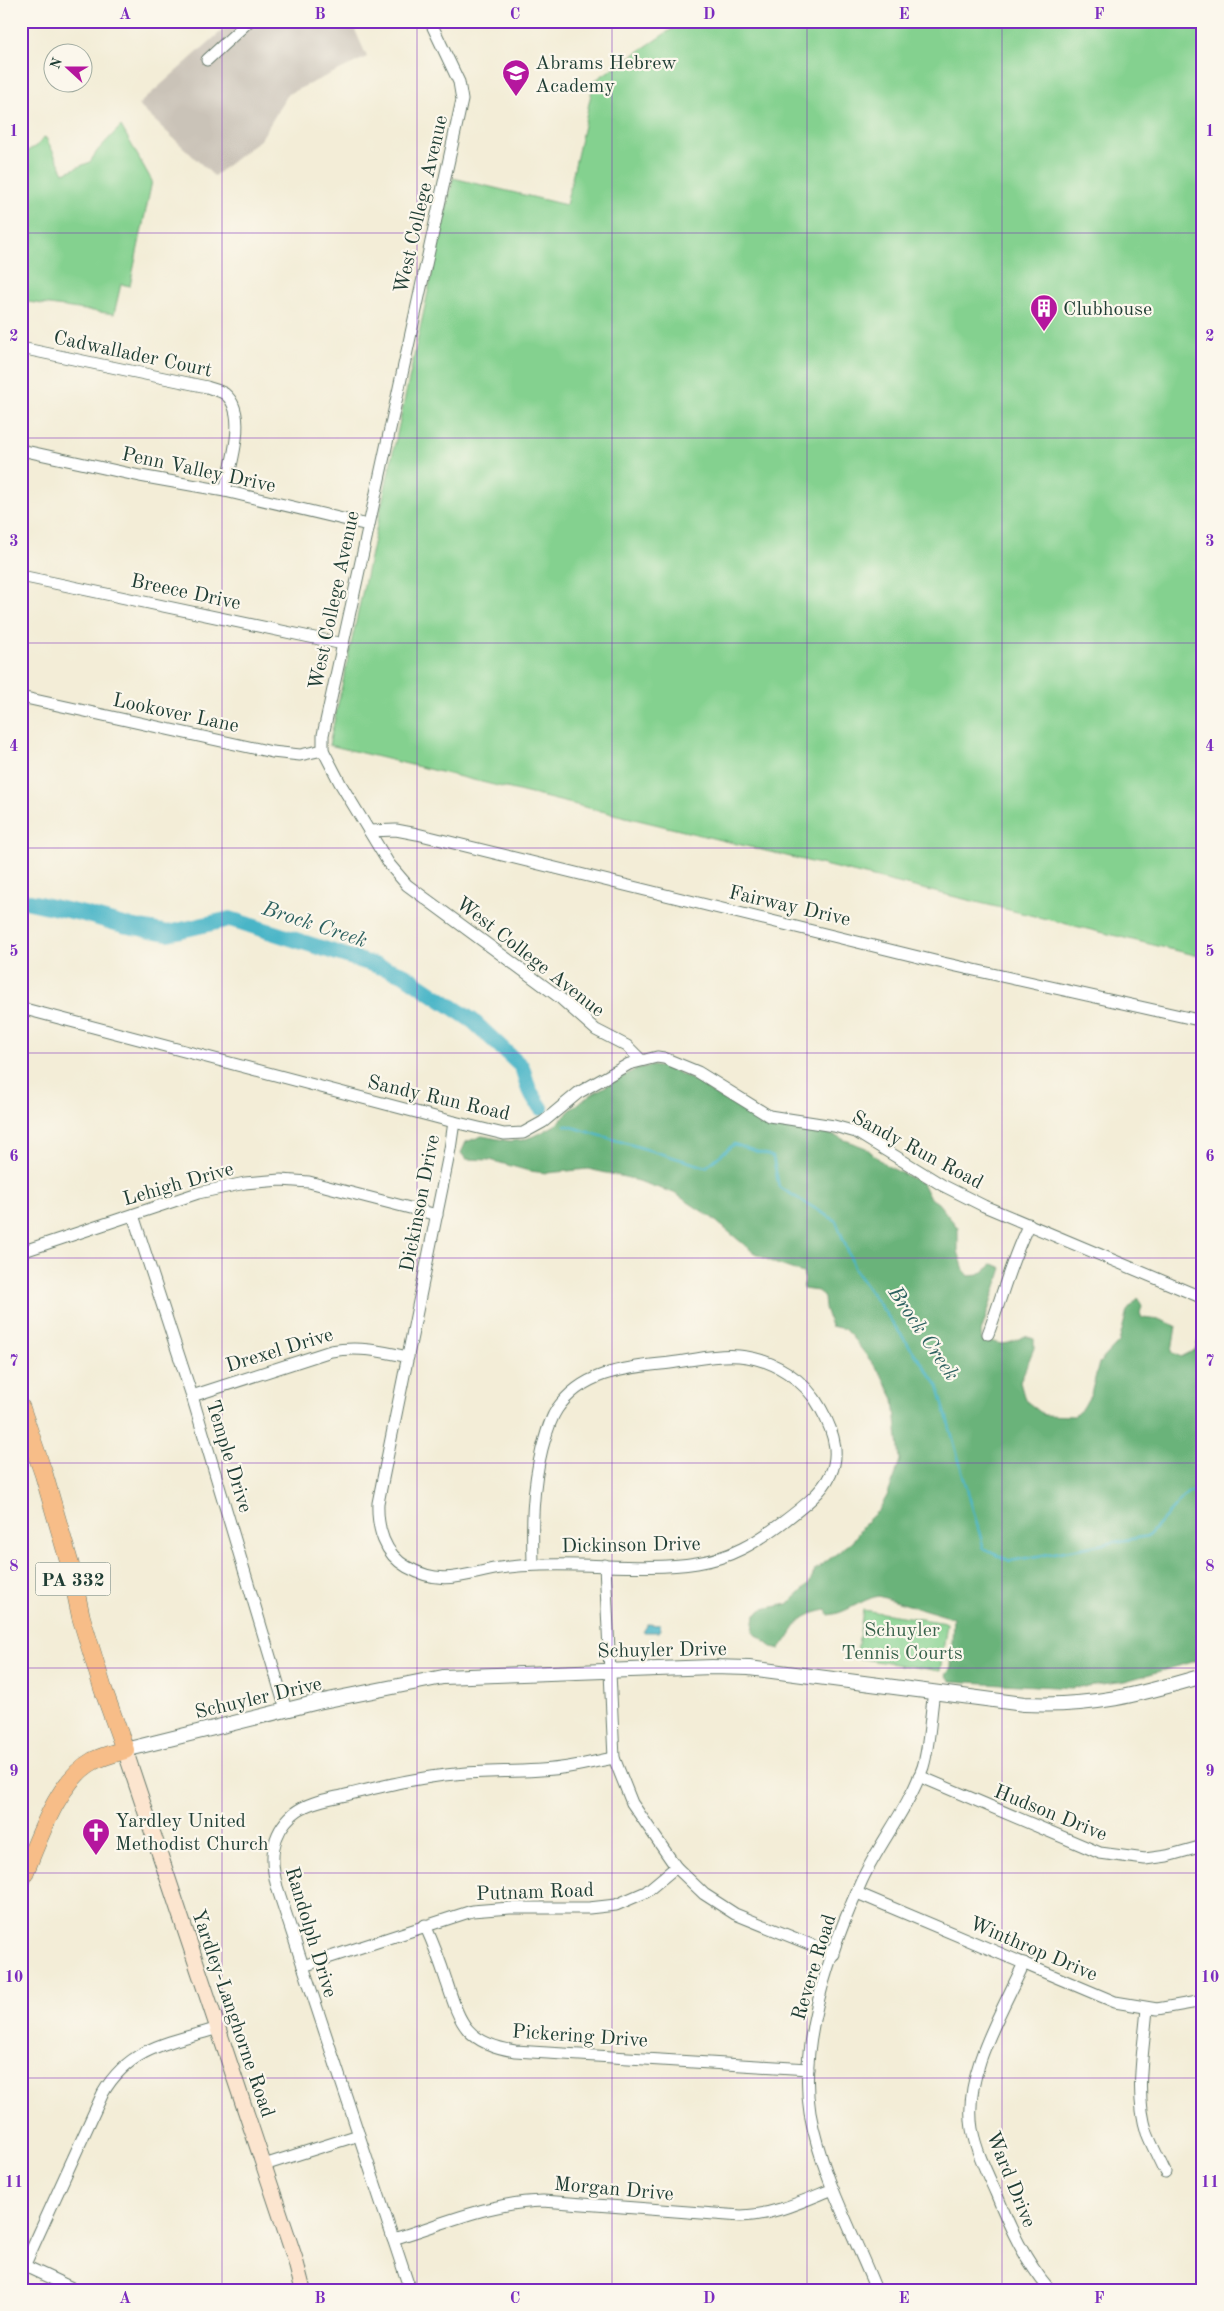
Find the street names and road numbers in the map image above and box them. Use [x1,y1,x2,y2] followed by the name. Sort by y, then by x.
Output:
[392,113,452,296] street label: West College Avenue
[51,328,214,382] street label: Cadwallader Court
[120,445,277,497] street label: Penn Valley Drive
[306,509,364,692] street label: West College Avenue
[129,572,242,614] street label: Breece Drive
[111,691,241,737] street label: Lookover Lane
[727,883,852,931] street label: Fairway Drive
[452,894,608,1022] street label: West College Avenue
[365,1073,512,1125] street label: Sandy Run Road
[848,1108,986,1194] street label: Sandy Run Road
[398,1133,444,1274] street label: Dickinson Drive
[121,1160,236,1210] street label: Lehigh Drive
[224,1325,336,1377] street label: Drexel Drive
[201,1398,255,1515] street label: Temple Drive
[561,1535,701,1557] street label: Dickinson Drive
[36,1562,110,1596] road number: PA 332
[597,1640,727,1662] street label: Schuyler Drive
[193,1675,324,1723] street label: Schuyler Drive
[991,1782,1110,1846] street label: Hudson Drive
[281,1865,339,2000] street label: Randolph Drive
[476,1881,594,1905] street label: Putnam Road
[187,1907,277,2120] street label: Yardley-Langhorne Road
[789,1912,841,2023] street label: Revere Road
[966,1914,1100,1986] street label: Winthrop Drive
[511,2022,648,2052] street label: Pickering Drive
[982,2129,1039,2231] street label: Ward Drive
[553,2175,674,2205] street label: Morgan Drive

